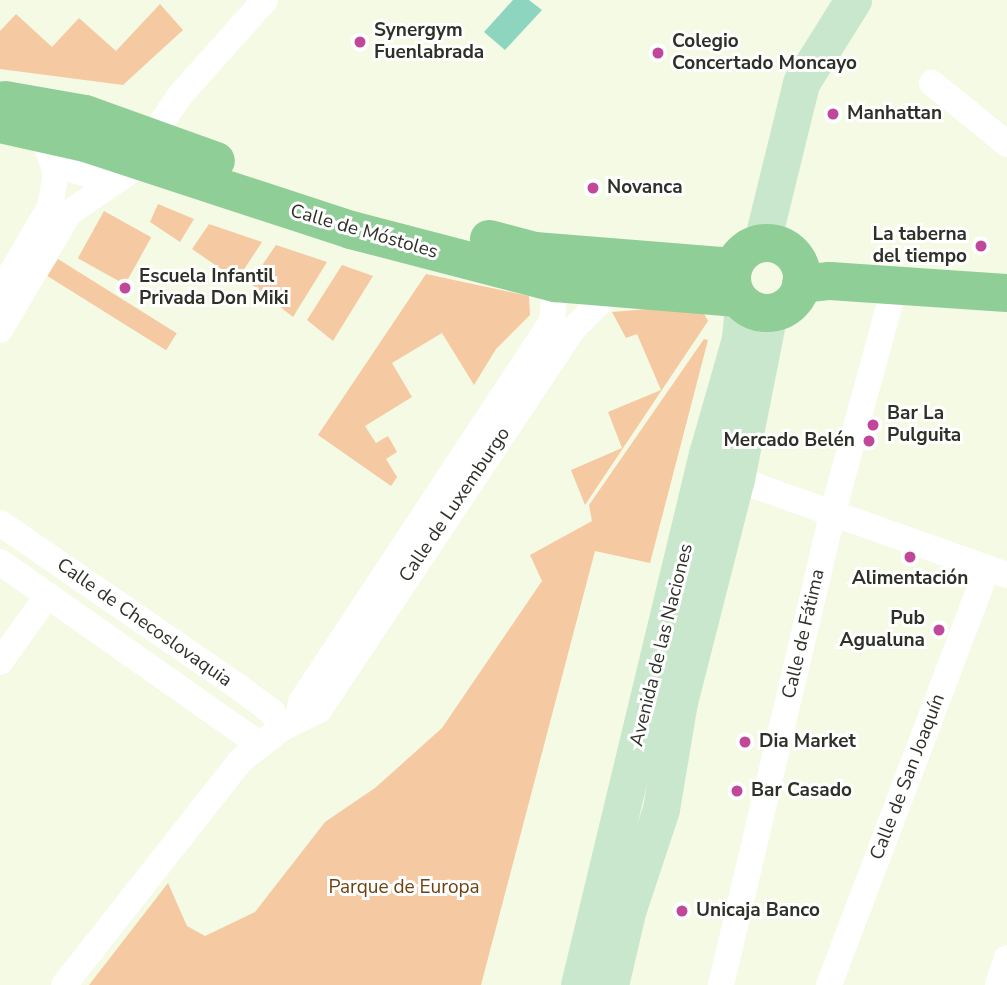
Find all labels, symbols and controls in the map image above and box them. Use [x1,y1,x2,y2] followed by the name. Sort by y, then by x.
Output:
[374,20,484,64] place label: Synergym Fuenlabrada
[672,31,857,75] place label: Colegio Concertado Moncayo
[352,34,368,50] marker: Synergym Fuenlabrada
[650,45,666,61] marker: Colegio Concertado Moncayo
[847,103,942,125] place label: Manhattan
[825,106,841,122] marker: Manhattan
[607,177,683,199] place label: Novanca
[585,180,601,196] marker: Novanca
[288,200,440,264] street label: Calle de Móstoles
[872,224,967,268] place label: La taberna del tiempo
[973,238,989,254] marker: La taberna del tiempo
[139,266,289,310] place label: Escuela Infantil Privada Don Miki
[117,280,133,296] marker: Escuela Infantil Privada Don Miki
[887,403,961,447] place label: Bar La Pulguita
[865,417,881,433] marker: Bar La Pulguita
[395,423,515,587] street label: Calle de Luxemburgo
[723,430,855,452] place label: Mercado Belén
[861,433,877,449] marker: Mercado Belén
[626,541,698,749] street label: Avenida de las Naciones
[902,549,918,565] marker: Alimentación
[52,554,236,692] street label: Calle de Checoslovaquia
[778,567,830,701] street label: Calle de Fátima
[852,568,968,590] place label: Alimentación
[840,608,925,652] place label: Pub Agualuna
[931,622,947,638] marker: Pub Agualuna
[866,691,950,863] street label: Calle de San Joaquín
[759,731,856,753] place label: Dia Market
[737,734,753,750] marker: Dia Market
[751,780,852,802] place label: Bar Casado
[729,783,745,799] marker: Bar Casado
[328,877,480,899] park label: Parque de Europa
[696,900,820,922] place label: Unicaja Banco
[674,903,690,919] marker: Unicaja Banco

